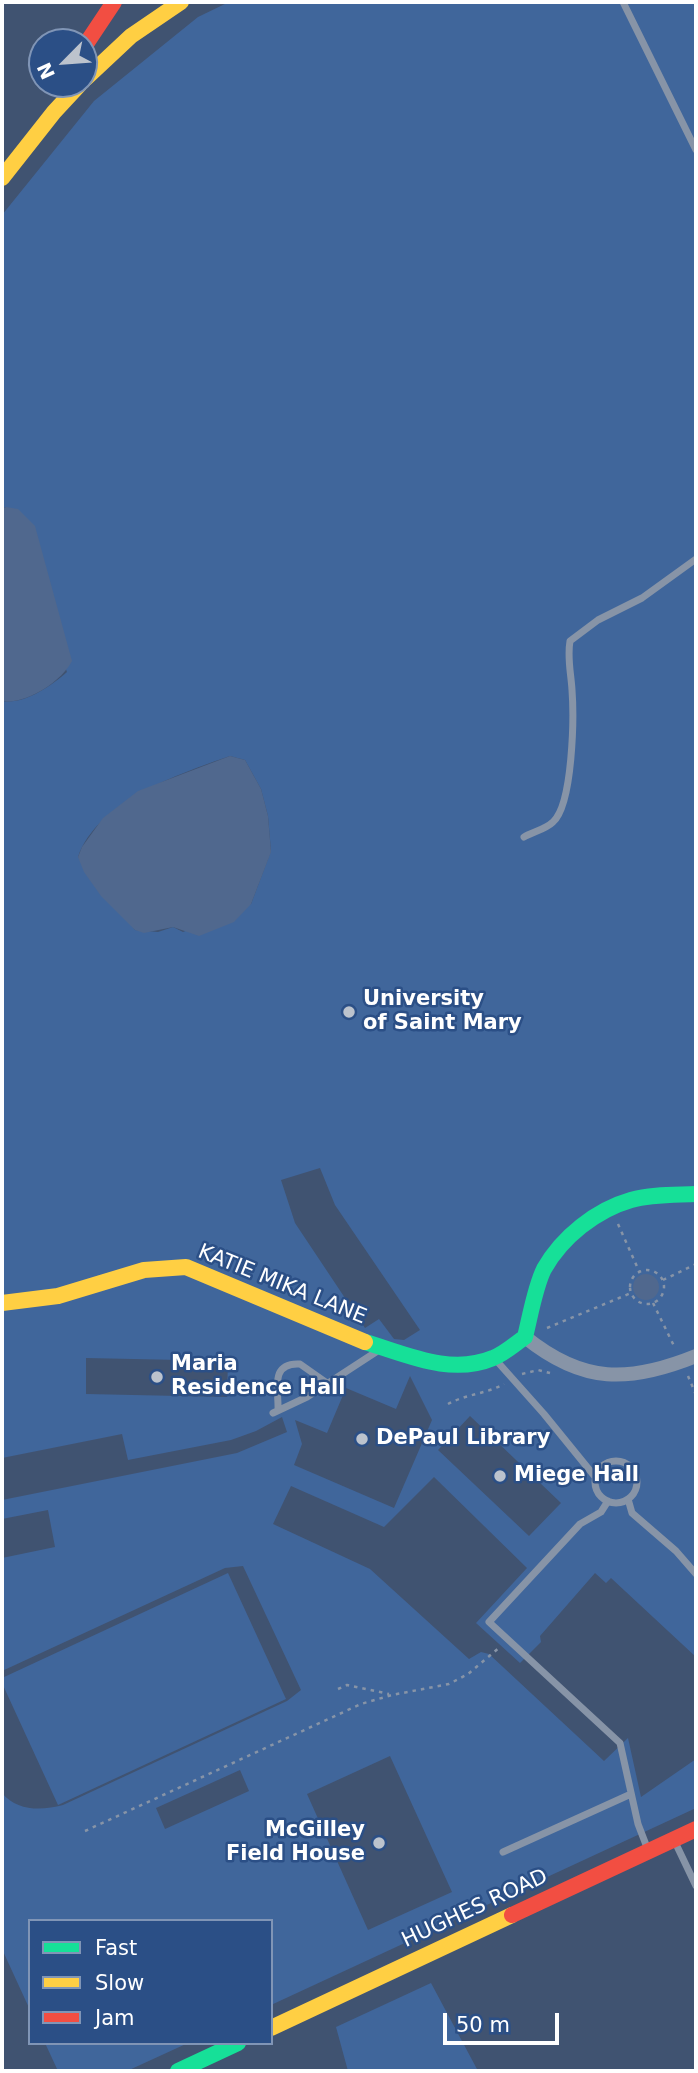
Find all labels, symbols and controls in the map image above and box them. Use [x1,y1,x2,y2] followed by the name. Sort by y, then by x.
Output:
[28,28,98,98] north arrow
[32,59,59,83] text: N
[363,987,522,1037] place label: University of Saint Mary
[341,1004,357,1020] marker: University of Saint Mary
[194,1240,370,1330] street label: KATIE MIKA LANE
[171,1352,345,1402] place label: Maria Residence Hall
[149,1369,165,1385] marker: Maria Residence Hall
[376,1426,550,1452] place label: DePaul Library
[354,1431,370,1447] marker: DePaul Library
[514,1463,639,1489] place label: Miege Hall
[492,1468,508,1484] marker: Miege Hall
[226,1818,365,1868] place label: McGilley Field House
[371,1835,387,1851] marker: McGilley Field House
[398,1864,552,1954] street label: HUGHES ROAD
[28,1919,273,2045] legend
[95,1936,137,1960] text: Fast
[95,1971,144,1995] text: Slow
[446,2000,562,2044] scale bar
[95,2006,135,2030] text: Jam
[456,2013,510,2037] text: 50 m

